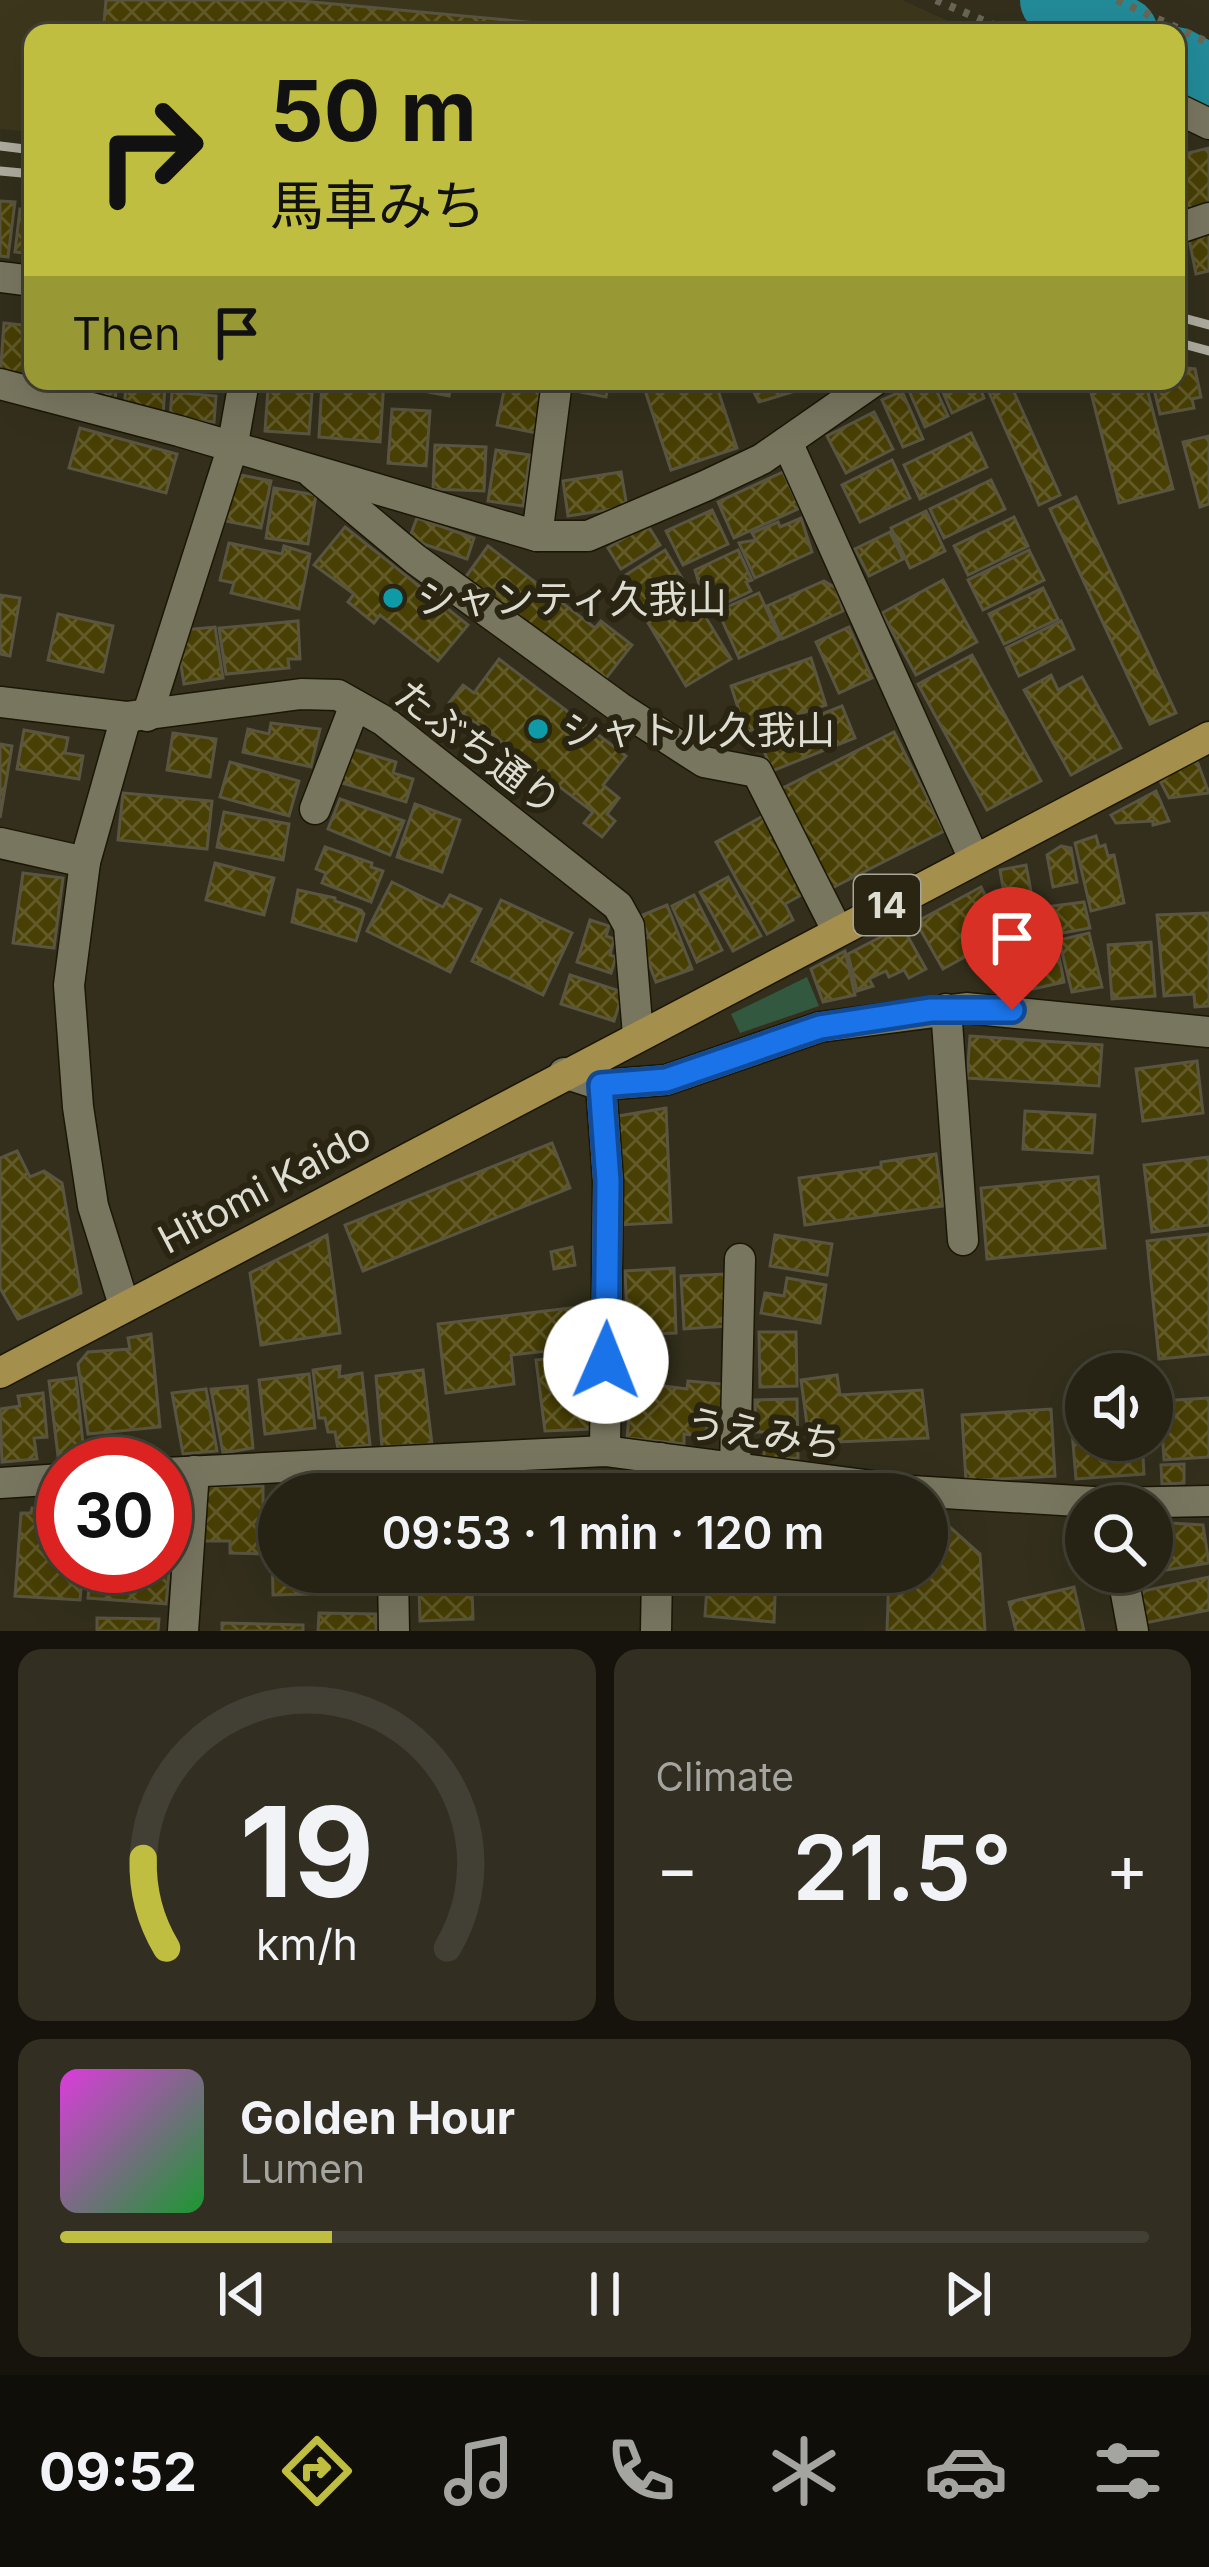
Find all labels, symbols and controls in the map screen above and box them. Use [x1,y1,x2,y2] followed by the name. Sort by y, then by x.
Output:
[270,60,477,161] text: 50 m
[72,72,228,228] icon: right
[270,173,486,238] text: 馬車みち
[204,300,270,366] icon: arrive
[72,306,180,361] text: Then
[417,575,727,622] place label: シャンティ久我山
[380,585,406,611] marker: シャンティ久我山
[386,669,570,825] street label: たぶち通り
[562,706,835,753] place label: シャトル久我山
[525,716,551,742] marker: シャトル久我山
[854,875,920,935] road number: 14
[961,887,1063,1010] pin
[979,905,1045,971] icon: arrive
[150,1111,378,1263] street label: Hitomi Kaido
[543,1298,669,1424] position arrow
[1065,1353,1173,1593] map controls
[1065,1353,1173,1461] button: sound
[683,1399,845,1467] street label: うえみち
[36,1437,192,1593] speed limit sign: 30
[1065,1485,1173,1593] button: search
[382,1505,824,1560] text: 09:53 · 1 min · 120 m
[656,1753,794,1800] text: Climate
[239,1776,374,1927] text: 19
[792,1813,1012,1922] text: 21.5°
[656,1828,699,1908] text: −
[1105,1828,1149,1908] text: +
[256,1918,358,1970] text: km/h
[240,2090,515,2145] text: Golden Hour
[240,2145,365,2192] text: Lumen
[209,2261,275,2327] icon: previous
[572,2261,638,2327] icon: pause
[935,2261,1001,2327] icon: next
[275,2429,359,2513] icon: directions
[437,2429,521,2513] icon: music
[599,2429,683,2513] icon: phone
[762,2429,846,2513] icon: climate
[924,2429,1008,2513] icon: car
[1086,2429,1170,2513] icon: filters
[39,2439,197,2504] text: 09:52

